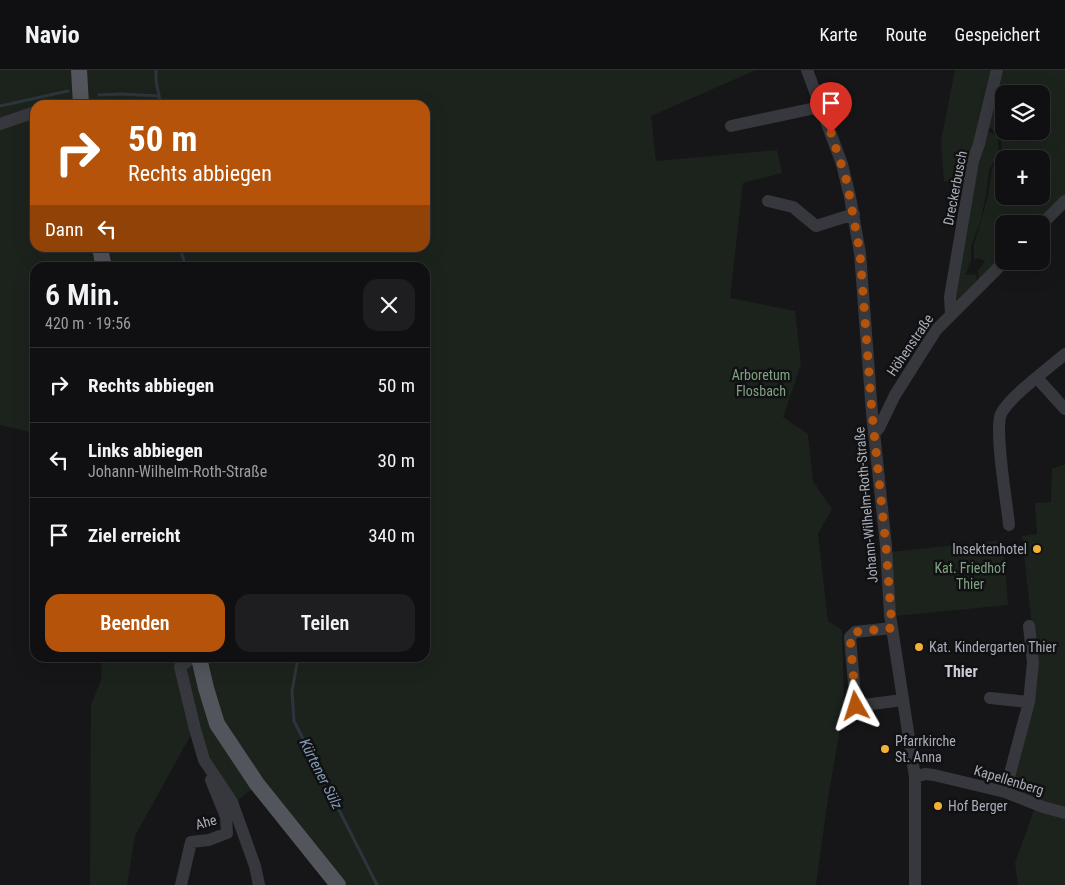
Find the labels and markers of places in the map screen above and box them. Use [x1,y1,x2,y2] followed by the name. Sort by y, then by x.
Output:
[810,82,852,133] pin
[952,541,1027,557] place label: Insektenhotel
[1031,543,1043,555] marker: Insektenhotel
[929,639,1056,655] place label: Kat. Kindergarten Thier
[913,641,925,653] marker: Kat. Kindergarten Thier
[895,733,956,765] place label: Pfarrkirche St. Anna
[879,743,891,755] marker: Pfarrkirche St. Anna
[948,798,1007,814] place label: Hof Berger
[932,800,944,812] marker: Hof Berger

